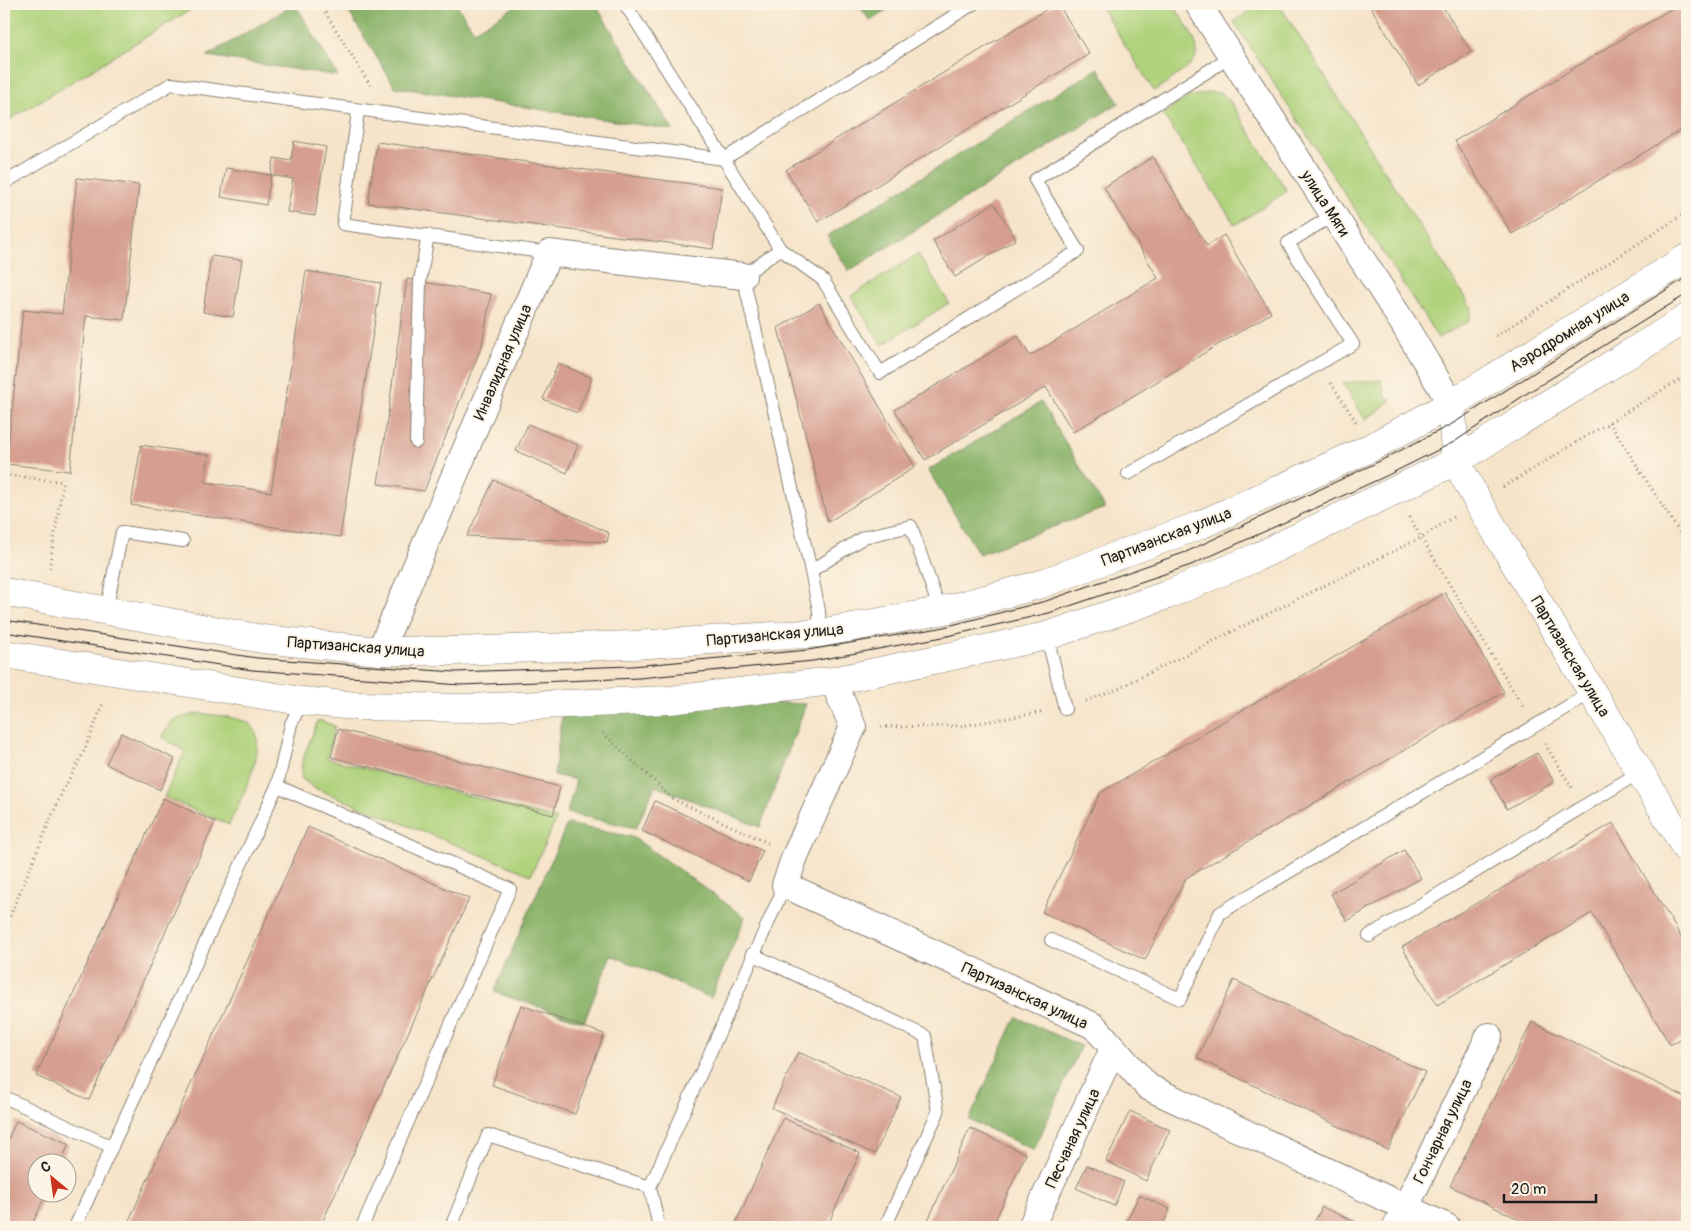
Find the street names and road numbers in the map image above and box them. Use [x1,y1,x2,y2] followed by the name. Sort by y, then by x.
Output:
[1296,166,1354,240] street label: улица Мяги
[1506,287,1633,377] street label: Аэродромная улица
[469,301,536,424] street label: Инвалидная улица
[1099,503,1234,571] street label: Партизанская улица
[1526,592,1614,721] street label: Партизанская улица
[706,619,844,651] street label: Партизанская улица
[287,632,425,662] street label: Партизанская улица
[958,958,1091,1034] street label: Партизанская улица
[1409,1076,1477,1187] street label: Гончарная улица
[1041,1086,1105,1191] street label: Песчаная улица

